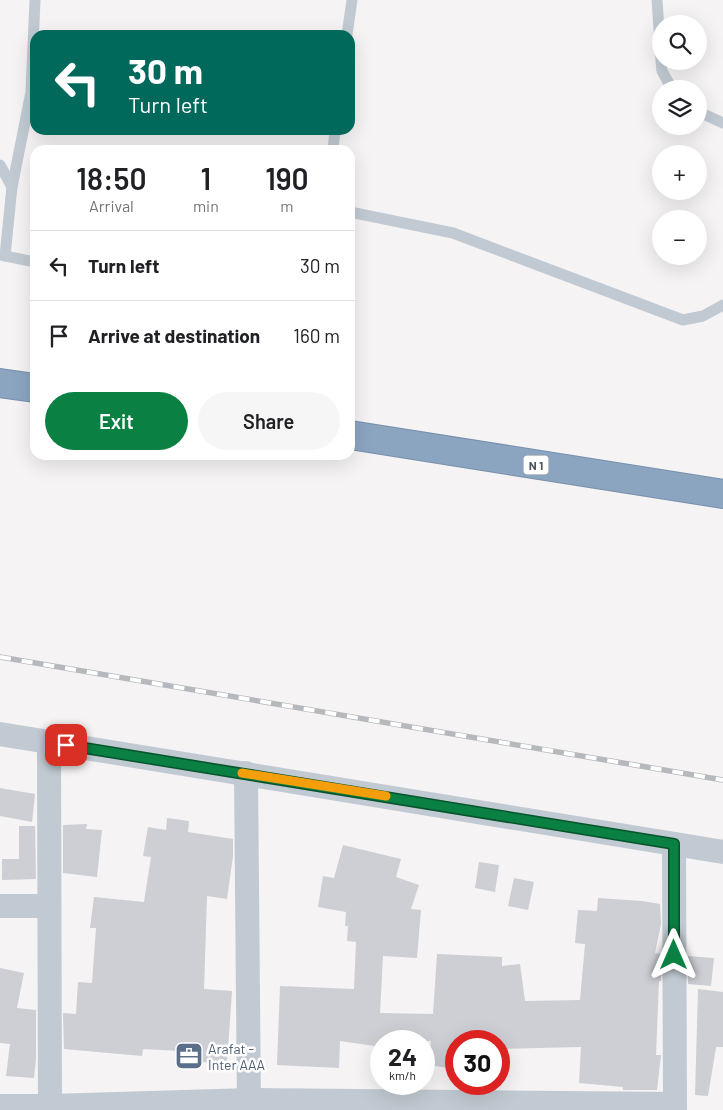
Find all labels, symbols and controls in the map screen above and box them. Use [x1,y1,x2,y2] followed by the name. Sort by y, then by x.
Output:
[652,15,707,265] map controls
[652,15,707,70] button: search
[128,49,203,91] text: 30 m
[45,50,110,115] icon: left
[652,80,707,135] button: layers
[128,91,208,117] text: Turn left
[652,145,707,200] button: +
[76,160,147,196] text: 18:50
[201,160,211,196] text: 1
[265,160,309,196] text: 190
[89,196,134,215] text: Arrival
[193,196,219,215] text: min
[280,196,294,215] text: m
[652,210,707,265] button: −
[45,252,73,280] icon: left
[88,254,159,277] text: Turn left
[300,254,340,277] text: 30 m
[45,322,73,350] icon: arrive
[88,324,260,347] text: Arrive at destination
[293,324,340,347] text: 160 m
[45,392,188,450] button: Exit
[198,392,340,450] button: Share
[524,456,548,474] road number: N 1
[45,724,87,766] pin
[52,731,80,759] icon: arrive
[647,928,699,980] position arrow
[445,1030,510,1095] speed limit sign: 30
[208,1040,265,1073] place label: Arafat - Inter AAA
[174,1041,204,1071] office icon: Arafat - Inter AAA
[388,1041,417,1071] text: 24
[389,1068,416,1082] text: km/h

